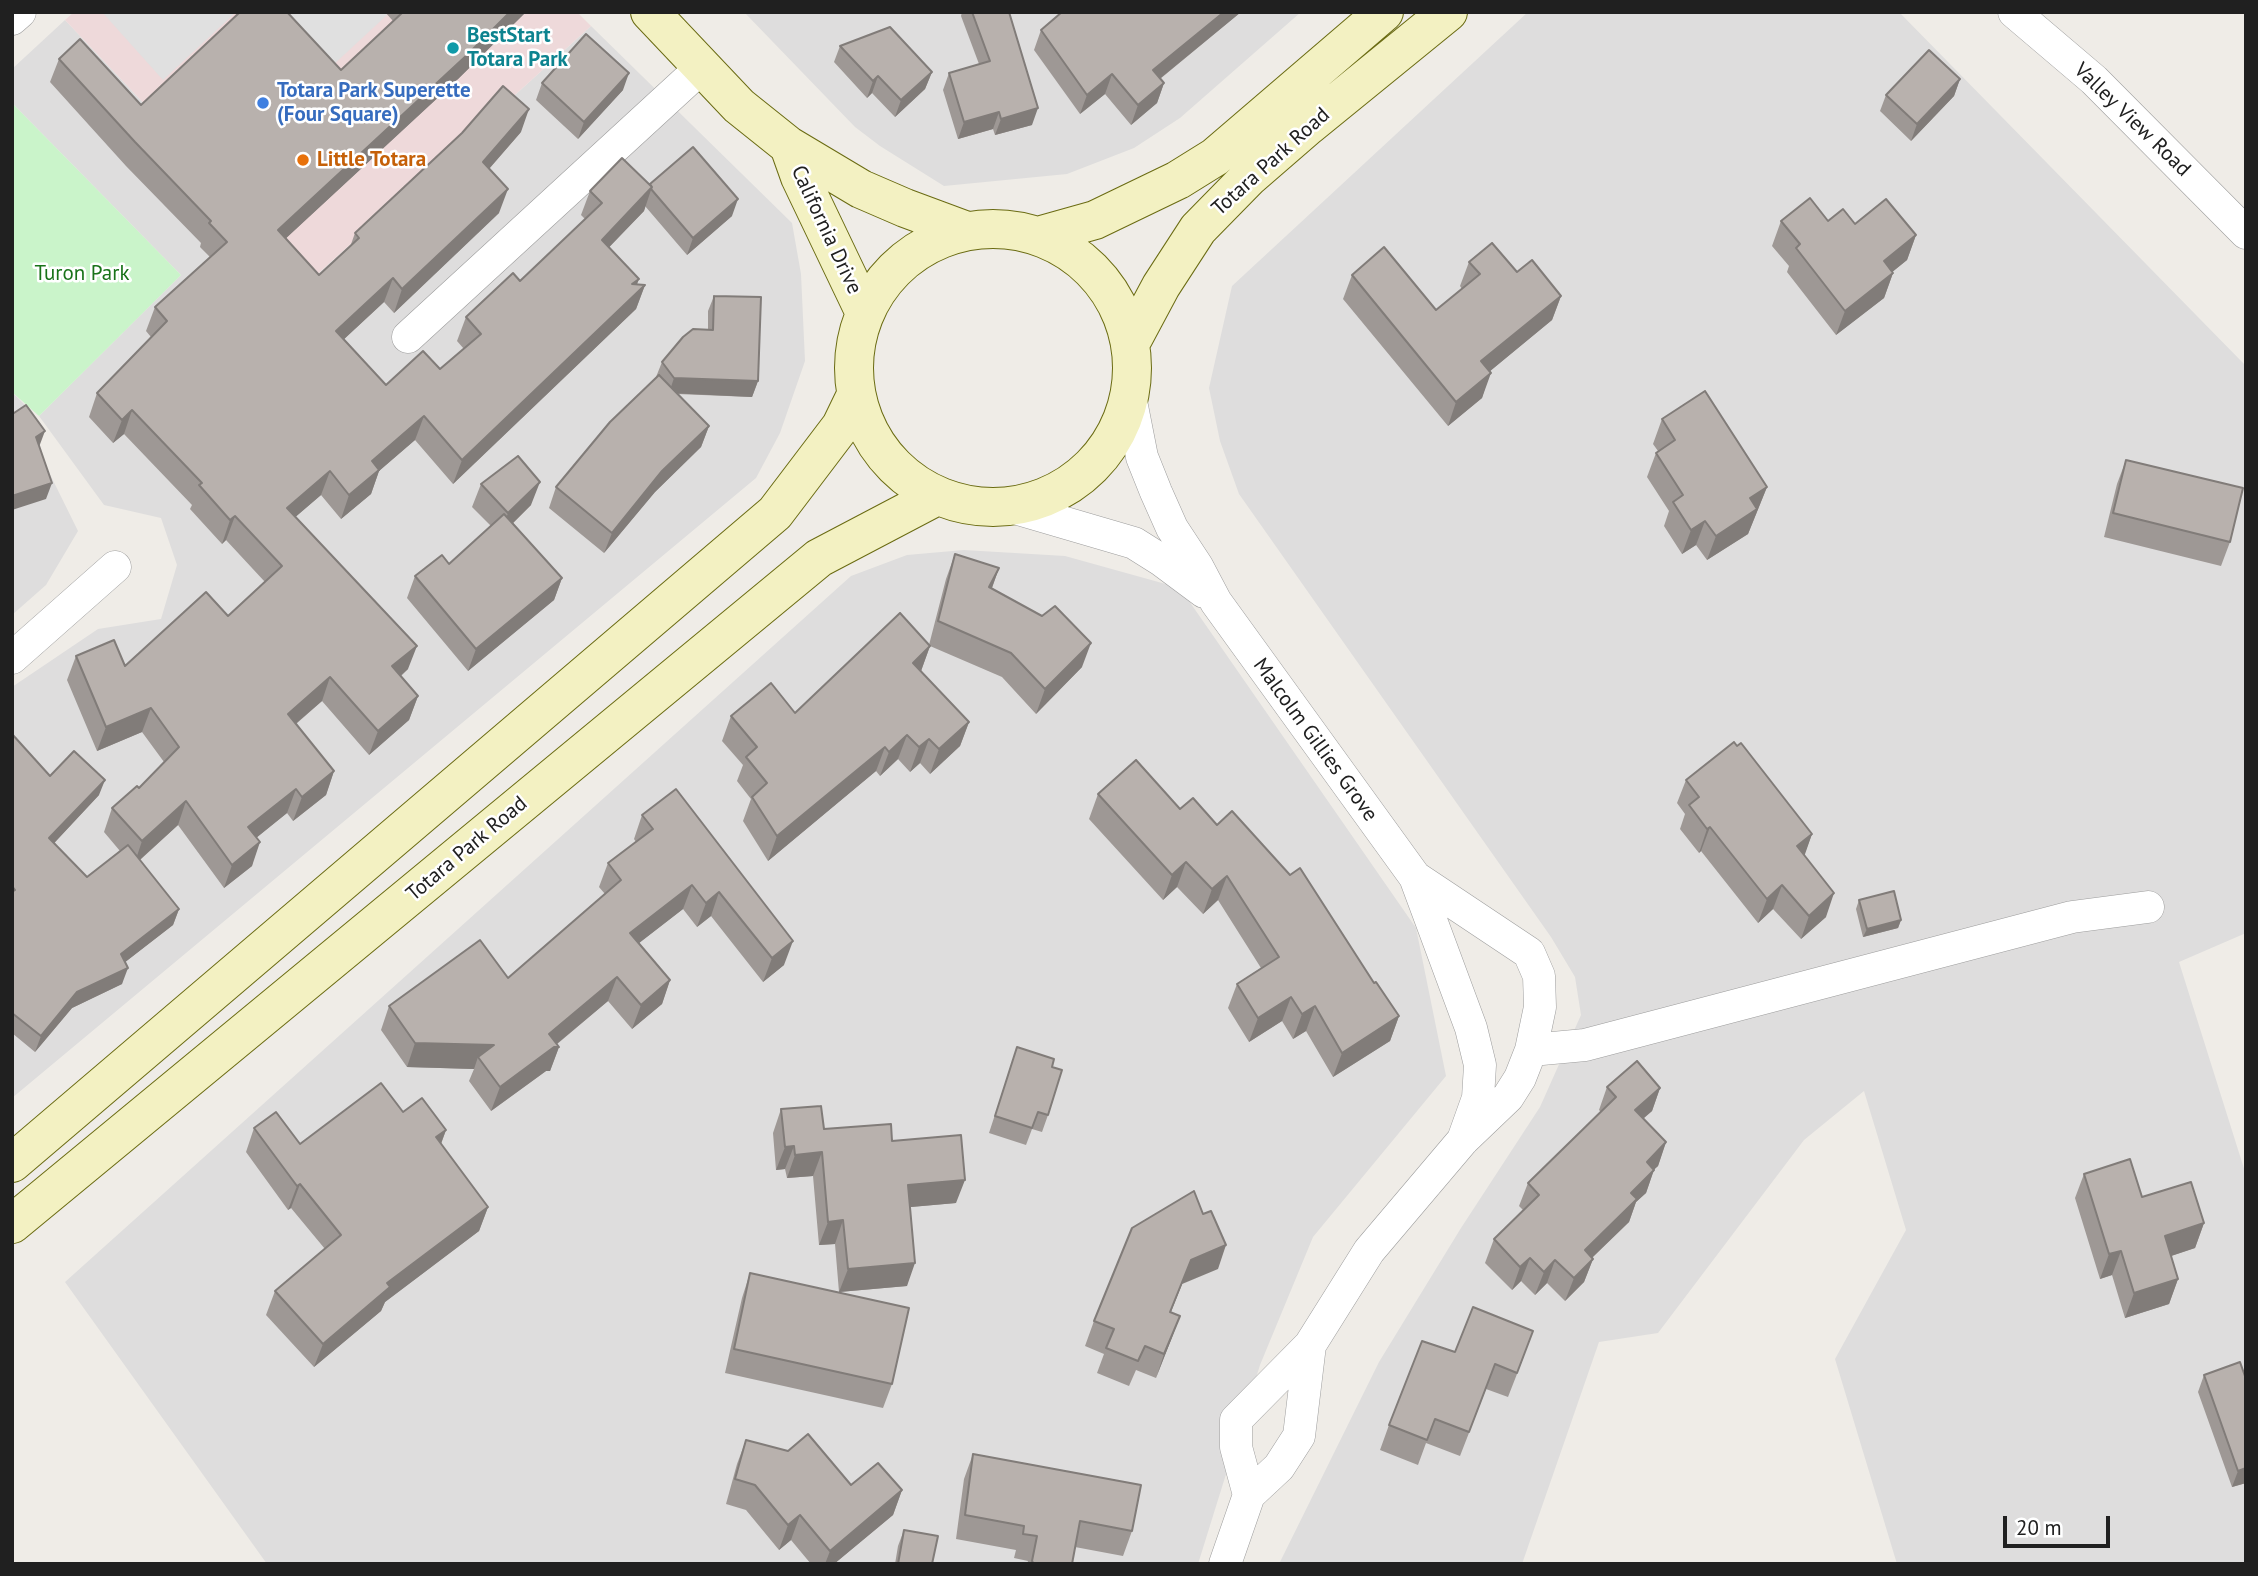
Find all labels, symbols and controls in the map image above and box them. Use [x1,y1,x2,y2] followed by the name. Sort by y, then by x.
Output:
[467,23,568,73] place label: BestStart Totara Park
[445,40,461,56] marker: BestStart Totara Park
[2068,58,2196,182] street label: Valley View Road
[277,78,471,128] place label: Totara Park Superette (Four Square)
[255,95,271,111] marker: Totara Park Superette (Four Square)
[1207,103,1335,221] street label: Totara Park Road
[317,147,426,173] place label: Little Totara
[295,152,311,168] marker: Little Totara
[785,162,867,298] street label: California Drive
[35,261,129,287] park label: Turon Park
[1247,654,1383,826] street label: Malcolm Gillies Grove
[402,791,532,907] street label: Totara Park Road
[2006,1502,2113,1546] scale bar
[2016,1514,2062,1541] text: 20 m

